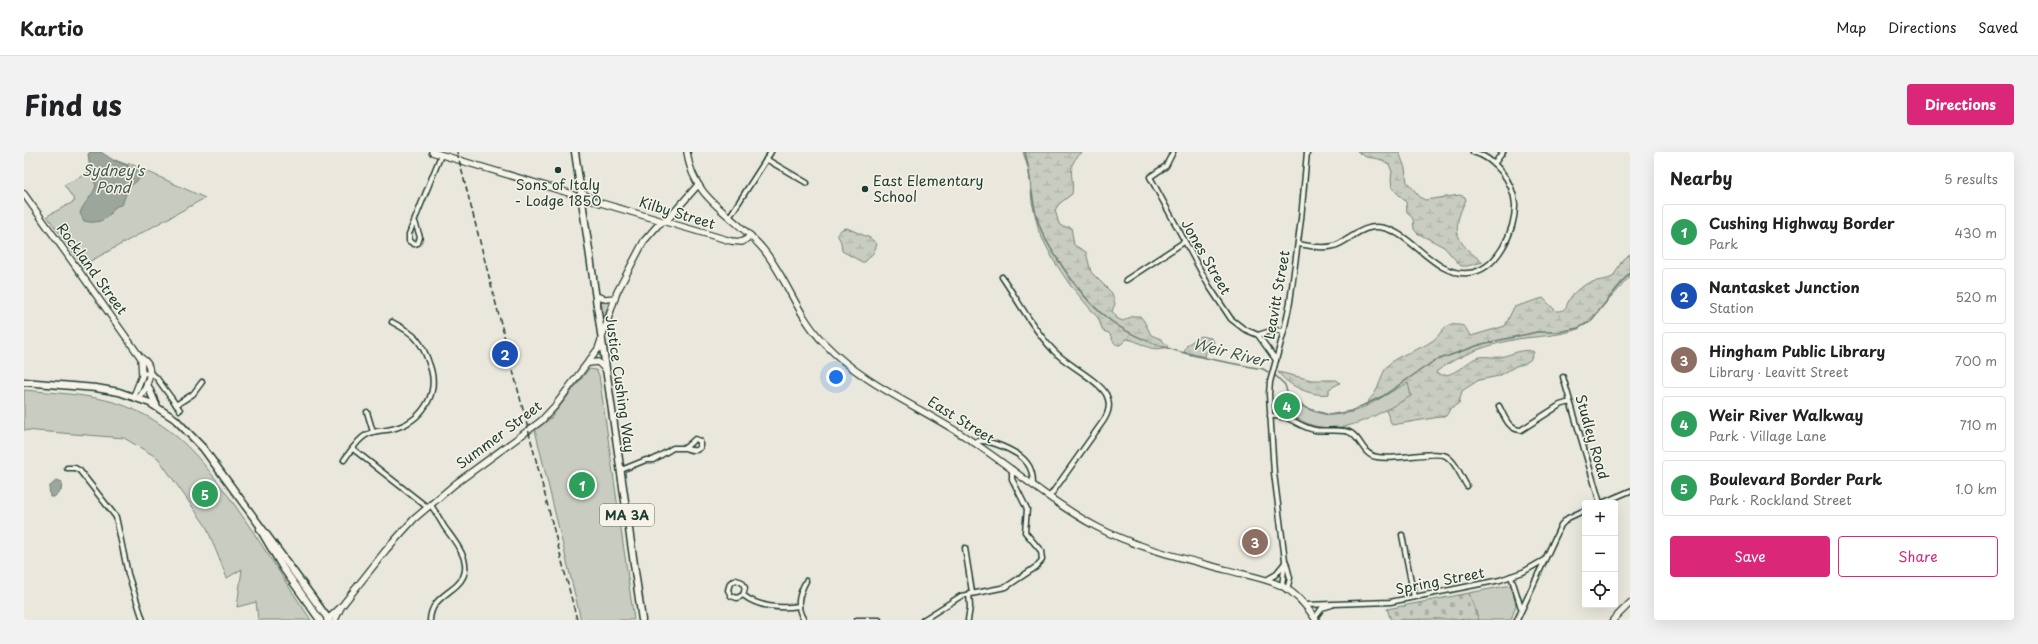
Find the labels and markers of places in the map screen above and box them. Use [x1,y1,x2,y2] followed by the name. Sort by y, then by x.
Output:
[553,165,563,175] marker: Sons of Italy - Lodge 1850
[873,170,984,207] place label: East Elementary School
[515,174,601,211] place label: Sons of Italy - Lodge 1850
[860,184,870,194] marker: East Elementary School
[492,339,518,369] pin: 2
[1274,391,1300,421] pin: 4
[569,470,595,500] pin: 1
[192,479,218,509] pin: 5
[1242,527,1268,557] pin: 3

